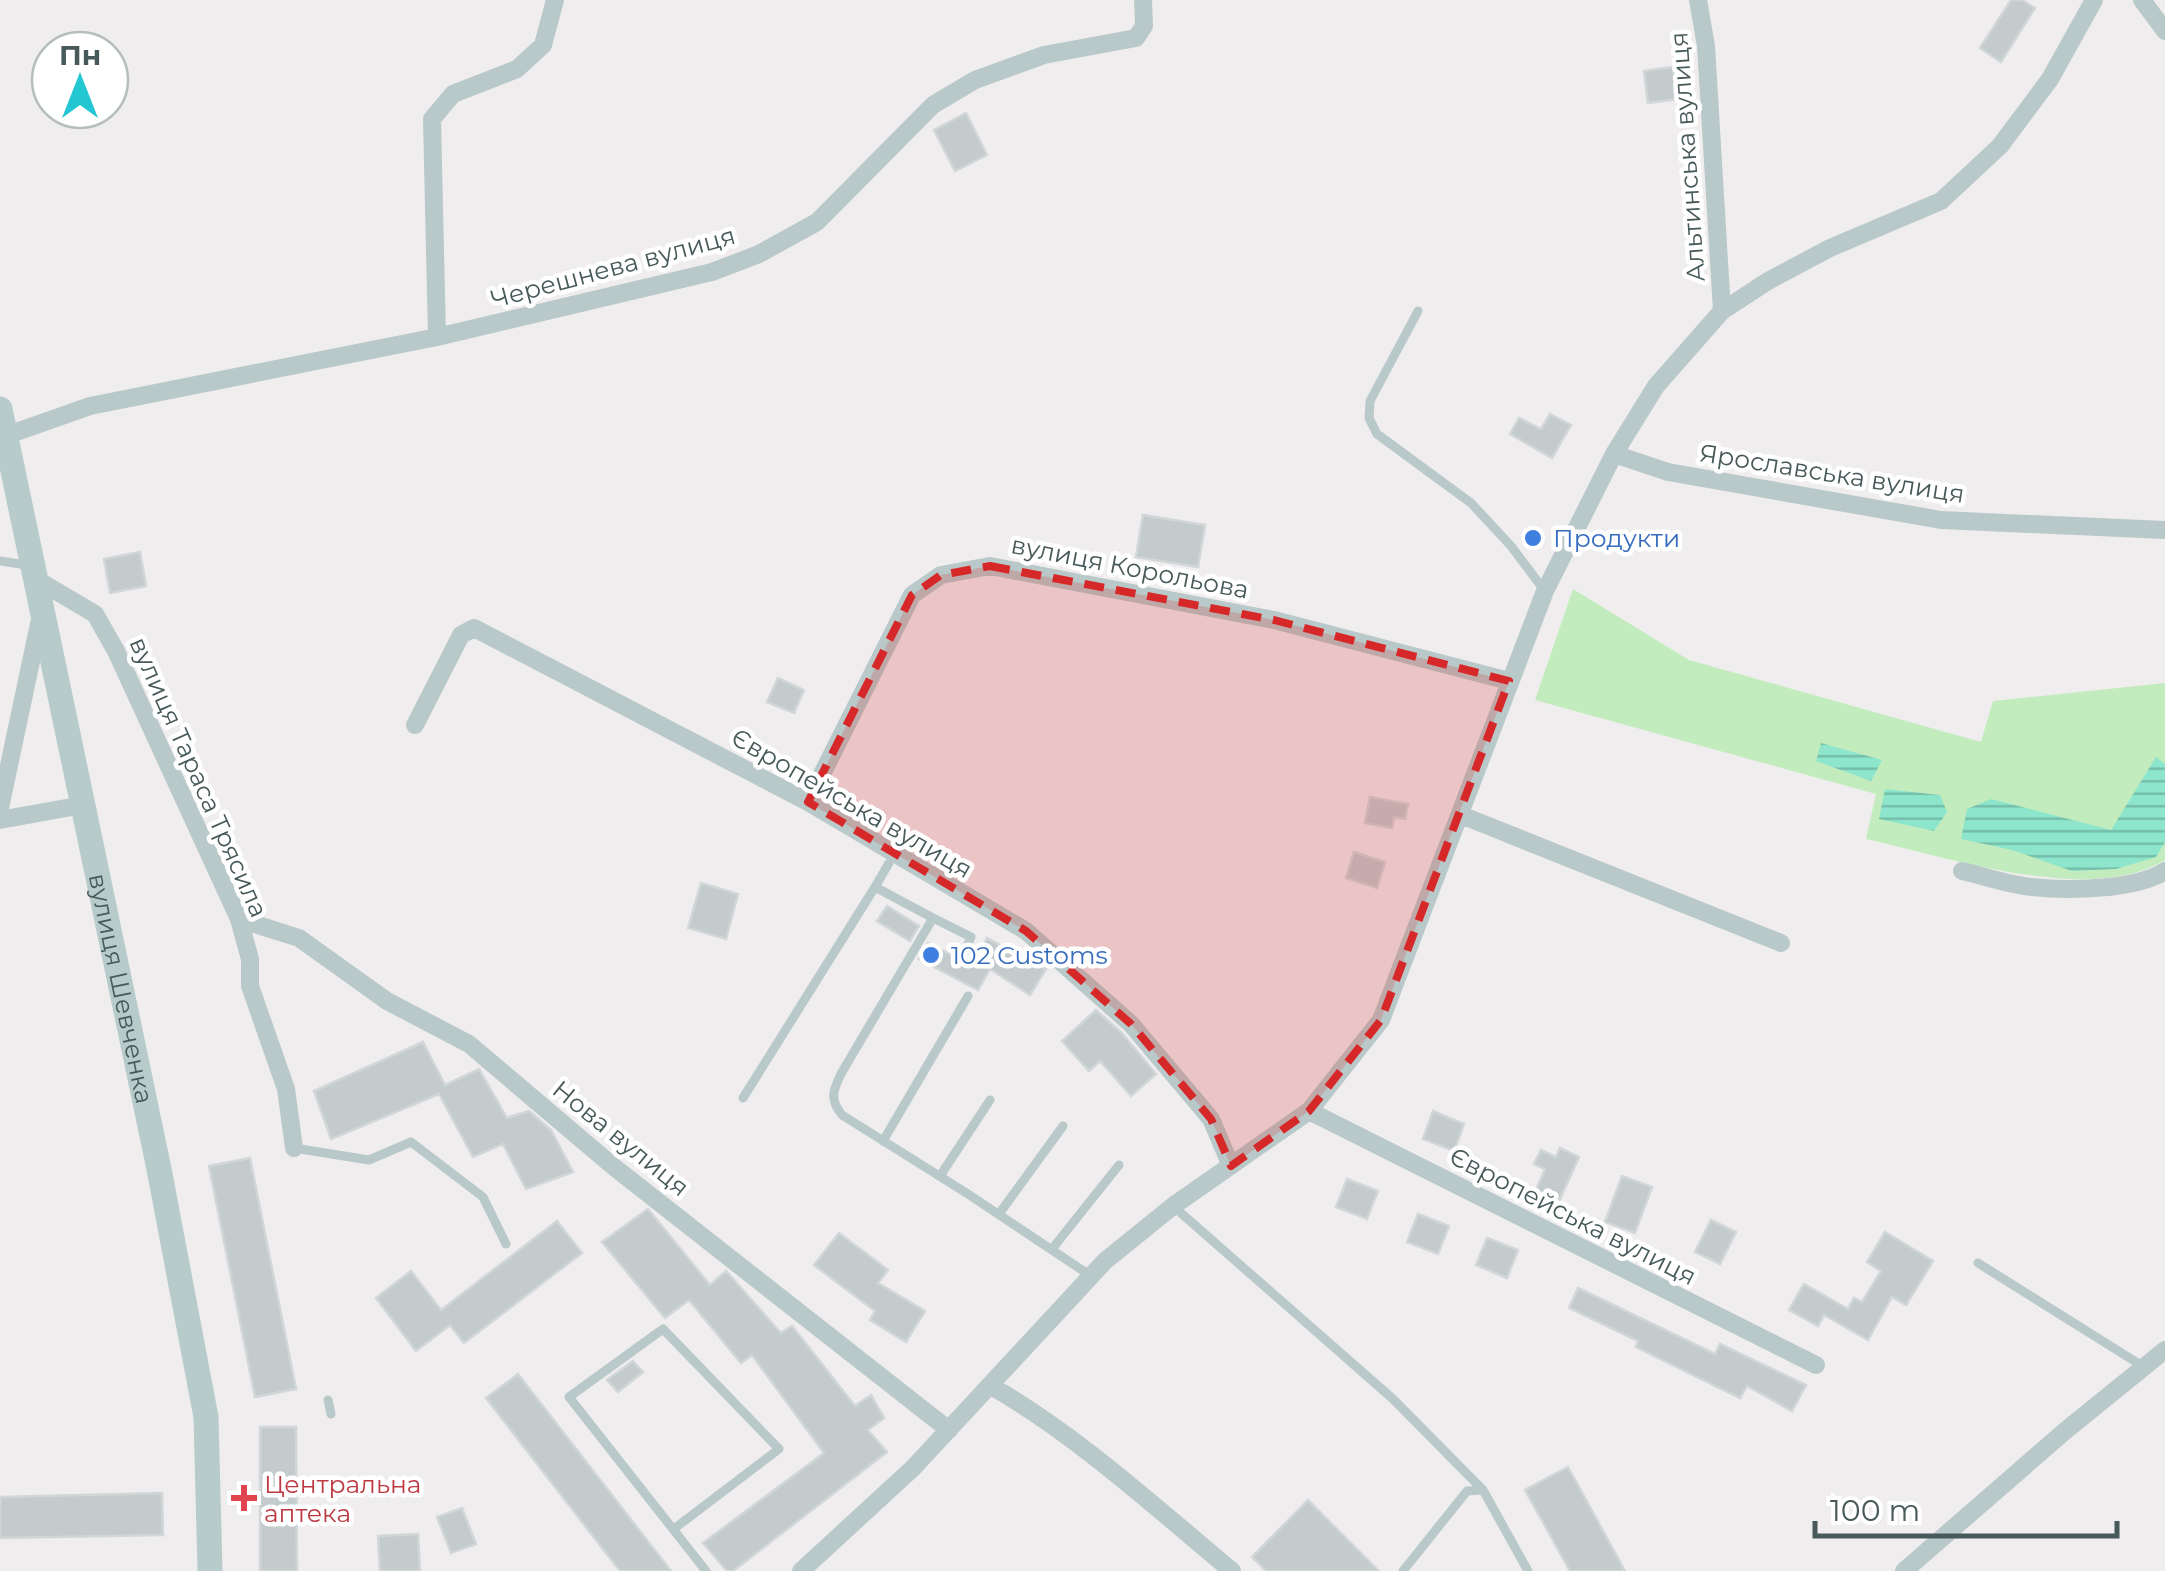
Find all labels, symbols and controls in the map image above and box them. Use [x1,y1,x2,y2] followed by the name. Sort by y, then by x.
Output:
[30,30,130,130] north arrow
[1663,31,1711,283] street label: Альтинська вулиця
[59,38,101,72] text: Пн
[488,220,738,314] street label: Черешнева вулиця
[1697,437,1967,509] street label: Ярославська вулиця
[1553,523,1680,553] place label: Продукти
[1522,527,1544,549] marker: Продукти
[1009,529,1251,605] street label: вулиця Корольова
[124,632,274,922] street label: вулиця Тараса Трясила
[726,722,978,884] street label: Європейська вулиця
[83,871,160,1106] street label: вулиця Шевченка
[951,940,1108,970] place label: 102 Customs
[920,944,942,966] marker: 102 Customs
[547,1074,695,1202] street label: Нова вулиця
[1445,1141,1701,1291] street label: Європейська вулиця
[264,1469,421,1528] place label: Центральна аптека
[1815,1476,2118,1538] scale bar
[233,1487,255,1509] marker: Центральна аптека
[1830,1492,1920,1529] text: 100 m

